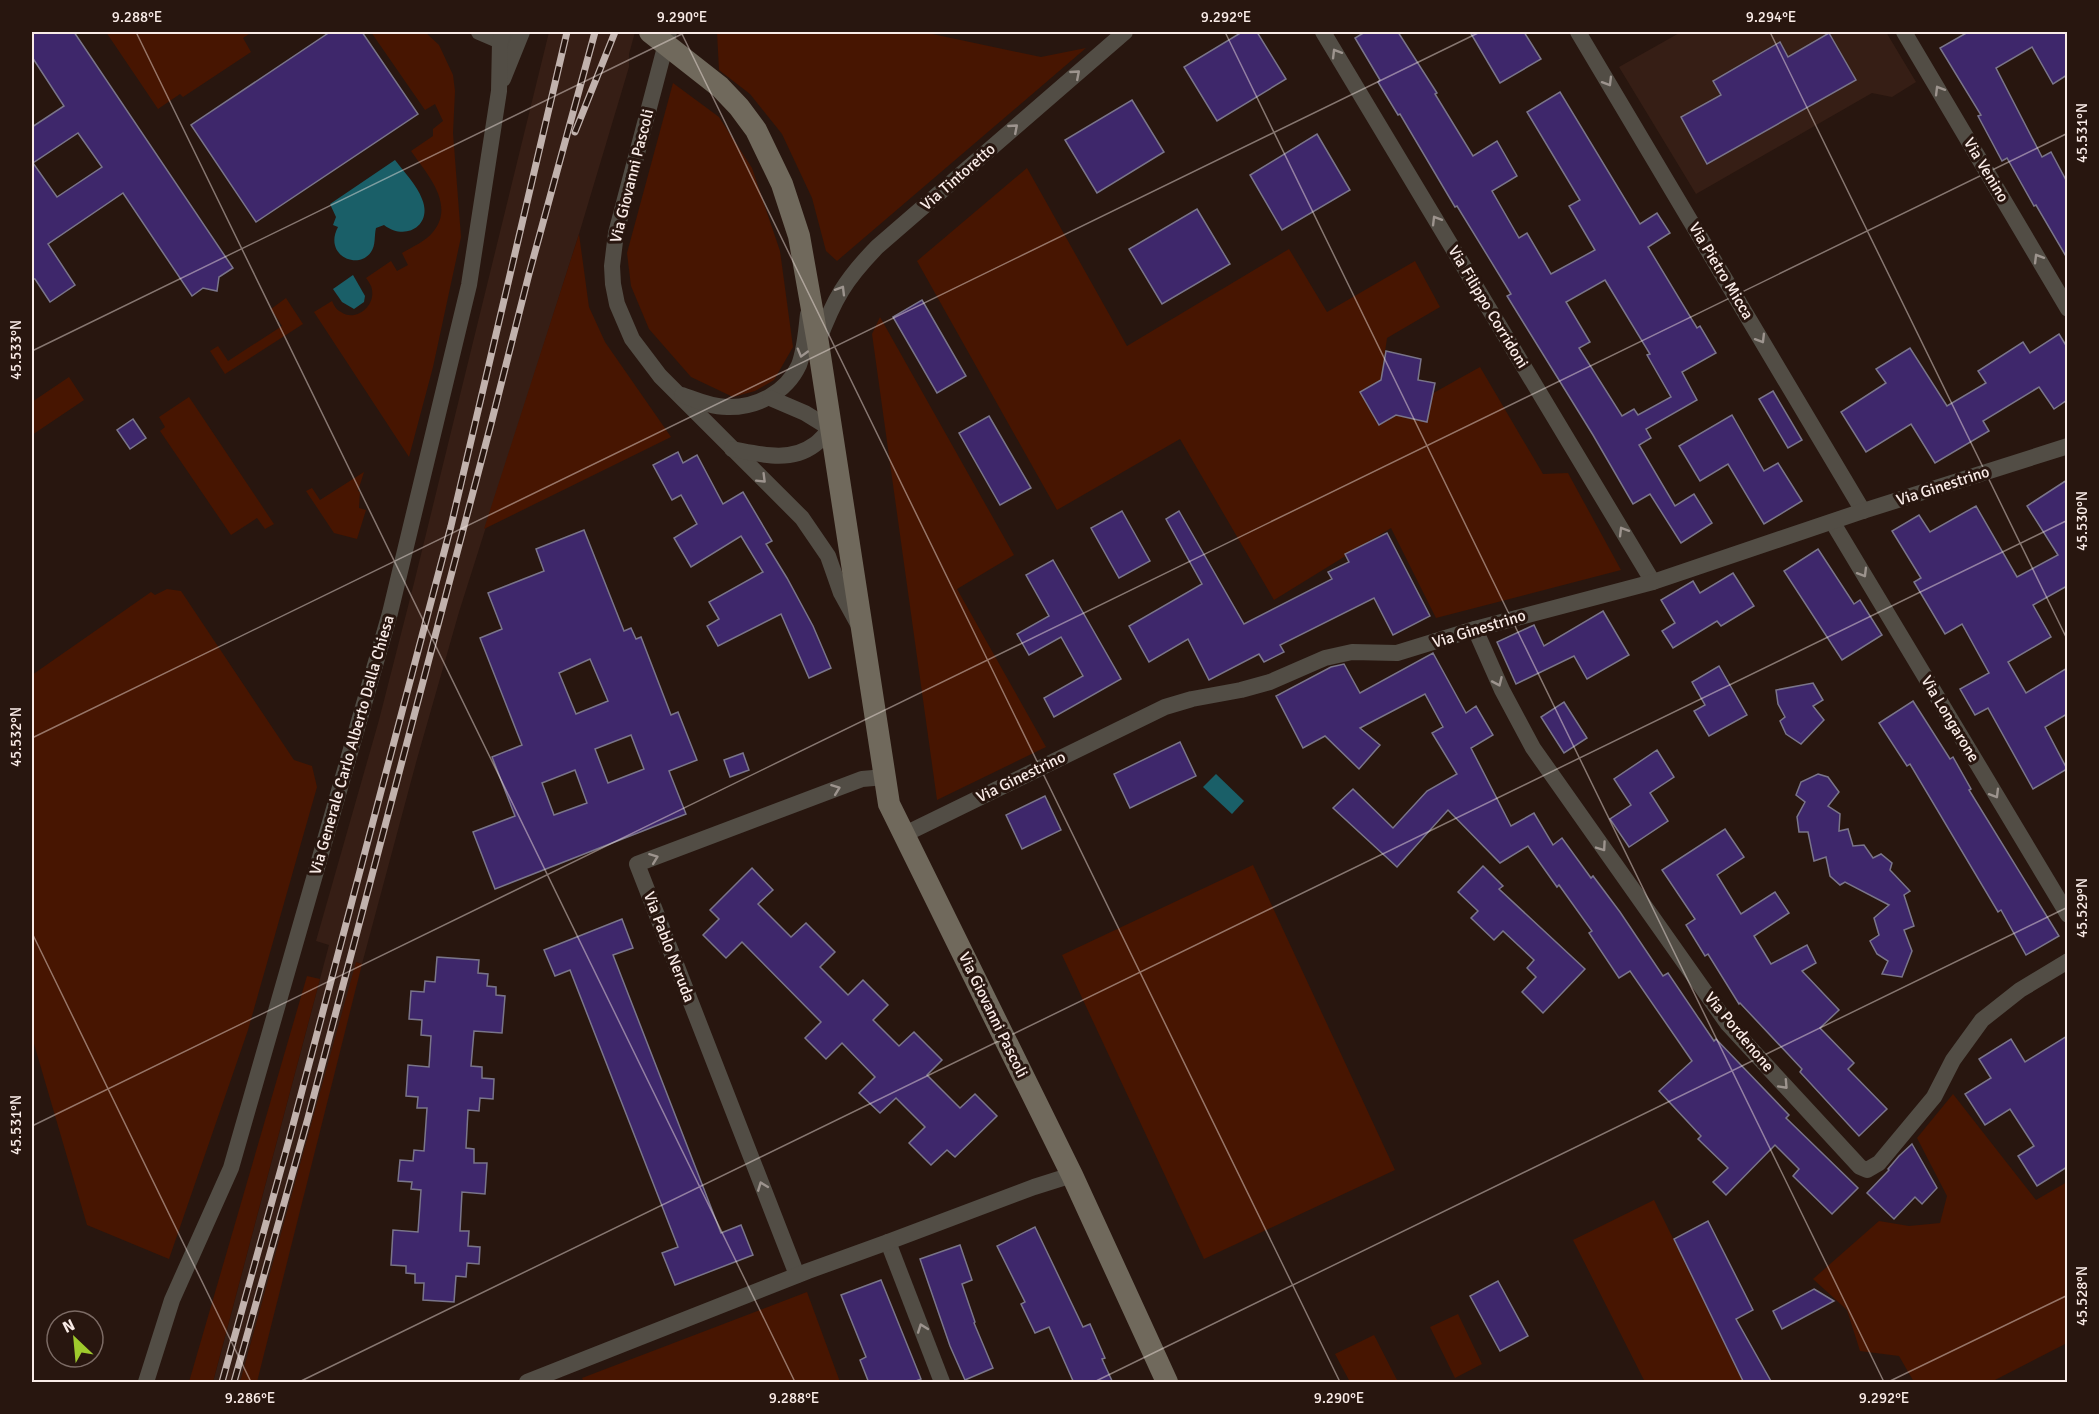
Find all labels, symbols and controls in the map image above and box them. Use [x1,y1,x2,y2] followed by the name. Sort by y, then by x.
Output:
[112,8,162,26] text: 9.288°E
[657,8,707,26] text: 9.290°E
[1201,8,1251,26] text: 9.292°E
[1746,8,1796,26] text: 9.294°E
[1332,49,1343,59] one-way arrow
[1070,70,1080,81] one-way arrow
[1600,76,1612,86] one-way arrow
[1934,86,1946,96] one-way arrow
[2073,103,2091,163] text: 45.531°N
[606,107,658,245] street label: Via Giovanni Pascoli
[1007,124,1018,135] one-way arrow
[1959,134,2013,206] street label: Via Venino
[916,139,1000,215] street label: Via Tintoretto
[1432,216,1444,226] one-way arrow
[1684,219,1758,323] street label: Via Pietro Micca
[1443,242,1533,372] street label: Via Filippo Corridoni
[2033,254,2045,264] one-way arrow
[834,286,846,296] one-way arrow
[7,320,25,380] text: 45.533°N
[1754,333,1766,343] one-way arrow
[797,347,809,358] one-way arrow
[1894,462,1992,510] street label: Via Ginestrino
[754,471,765,482] one-way arrow
[2073,491,2091,551] text: 45.530°N
[1618,527,1630,537] one-way arrow
[1855,567,1867,577] one-way arrow
[1430,605,1528,653] street label: Via Ginestrino
[305,613,399,877] street label: Via Generale Carlo Alberto Dalla Chiesa
[1916,672,1984,766] street label: Via Longarone
[1491,676,1503,687] one-way arrow
[7,707,25,767] text: 45.532°N
[973,747,1069,807] street label: Via Ginestrino
[830,784,841,797] one-way arrow
[1988,788,2000,798] one-way arrow
[1595,840,1606,851] one-way arrow
[647,853,658,865] one-way arrow
[2073,878,2091,938] text: 45.529°N
[639,889,699,1005] street label: Via Pablo Neruda
[954,949,1032,1081] street label: Via Giovanni Pascoli
[1700,988,1778,1076] street label: Via Pordenone
[1777,1078,1788,1088] one-way arrow
[7,1095,25,1155] text: 45.531°N
[757,1182,769,1193] one-way arrow
[2073,1266,2091,1326] text: 45.528°N
[45,1309,105,1369] north arrow
[59,1315,78,1338] text: N
[916,1323,929,1333] one-way arrow
[225,1389,275,1407] text: 9.286°E
[769,1389,819,1407] text: 9.288°E
[1314,1389,1364,1407] text: 9.290°E
[1859,1389,1909,1407] text: 9.292°E

